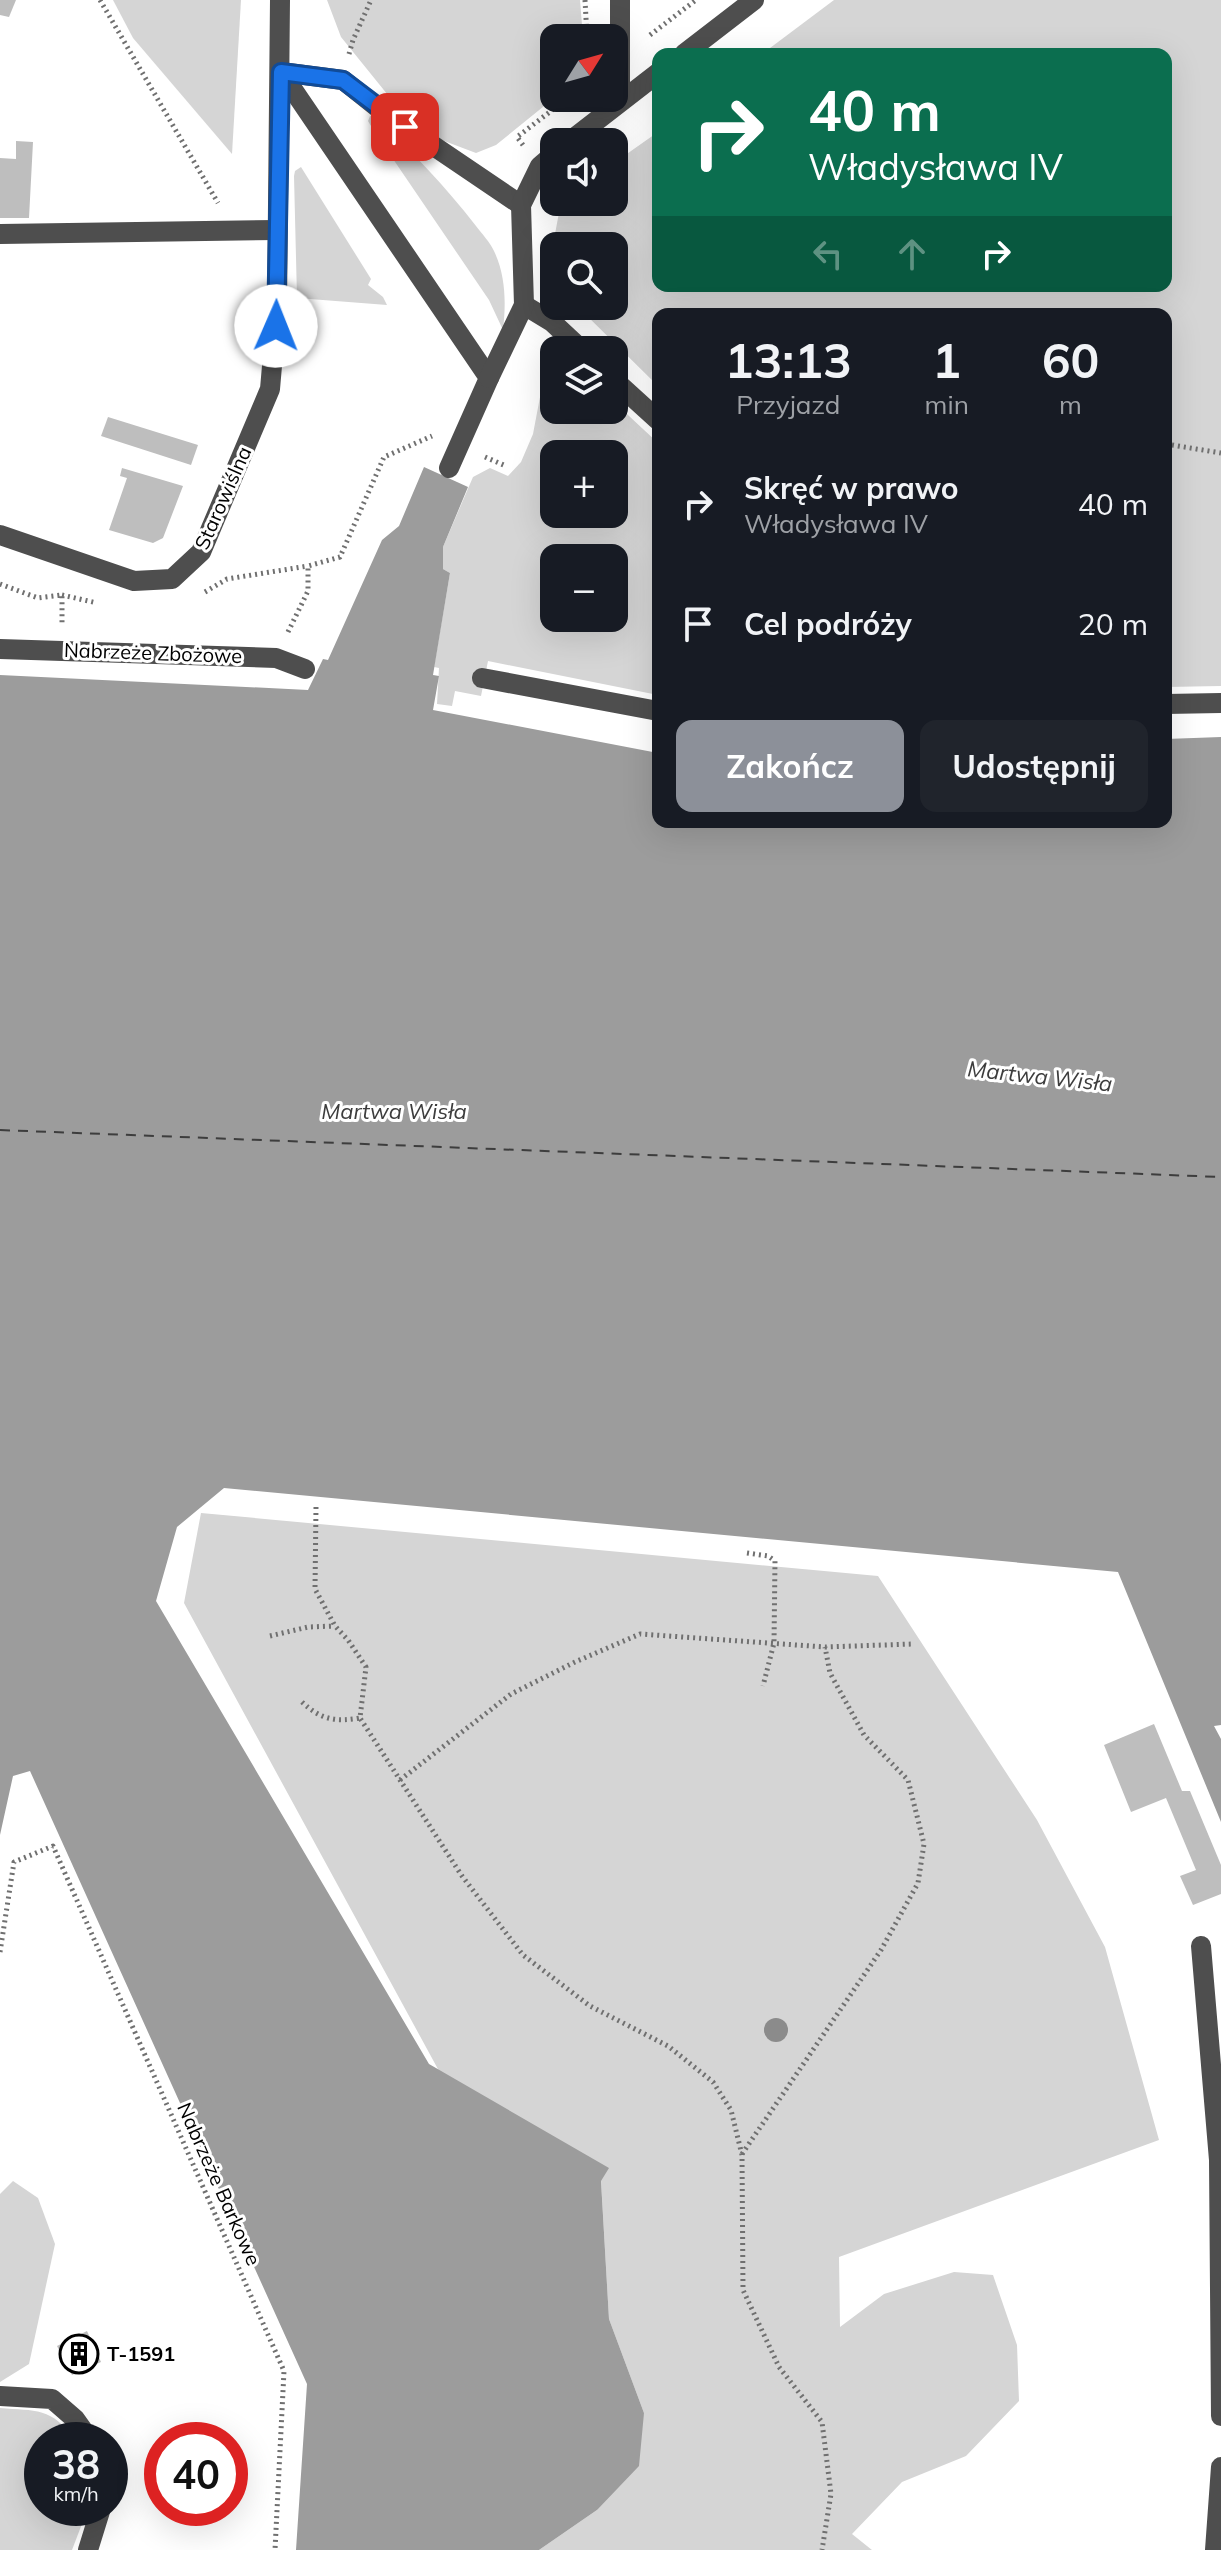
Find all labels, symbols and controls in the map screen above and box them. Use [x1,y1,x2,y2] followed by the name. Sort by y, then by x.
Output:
[540,24,628,112] north arrow
[540,24,628,632] map controls
[808,75,941,145] text: 40 m
[676,80,780,184] icon: right
[371,93,439,161] pin
[383,105,427,149] icon: arrive
[540,128,628,216] button: sound
[808,144,1063,189] text: Władysława IV
[540,232,628,320] button: search
[806,232,850,276] icon: left
[890,232,934,276] icon: ahead
[974,232,1018,276] icon: right
[234,284,318,368] position arrow
[725,330,852,390] text: 13:13
[932,330,961,390] text: 1
[1042,330,1099,390] text: 60
[540,336,628,424] button: layers
[736,388,840,421] text: Przyjazd
[925,388,969,421] text: min
[1059,388,1082,421] text: m
[540,440,628,528] button: +
[189,442,256,553] street label: Starowiślna
[744,469,959,507] text: Skręć w prawo
[676,482,720,526] icon: right
[1078,485,1148,523] text: 40 m
[744,507,928,540] text: Władysława IV
[540,544,628,632] button: −
[676,602,720,646] icon: arrive
[744,605,912,643] text: Cel podróży
[1078,605,1148,643] text: 20 m
[63,637,243,668] street label: Nabrzeże Zbożowe
[676,720,904,812] button: Zakończ
[920,720,1148,812] button: Udostępnij
[966,1054,1114,1098] water label: Martwa Wisła
[321,1097,467,1125] water label: Martwa Wisła
[172,2098,267,2269] street label: Nabrzeże Barkowe
[58,2333,100,2375] building icon: T-1591
[107,2341,175,2366] place label: T-1591
[144,2422,248,2526] speed limit sign: 40
[52,2439,100,2489] text: 38
[53,2481,99,2506] text: km/h

